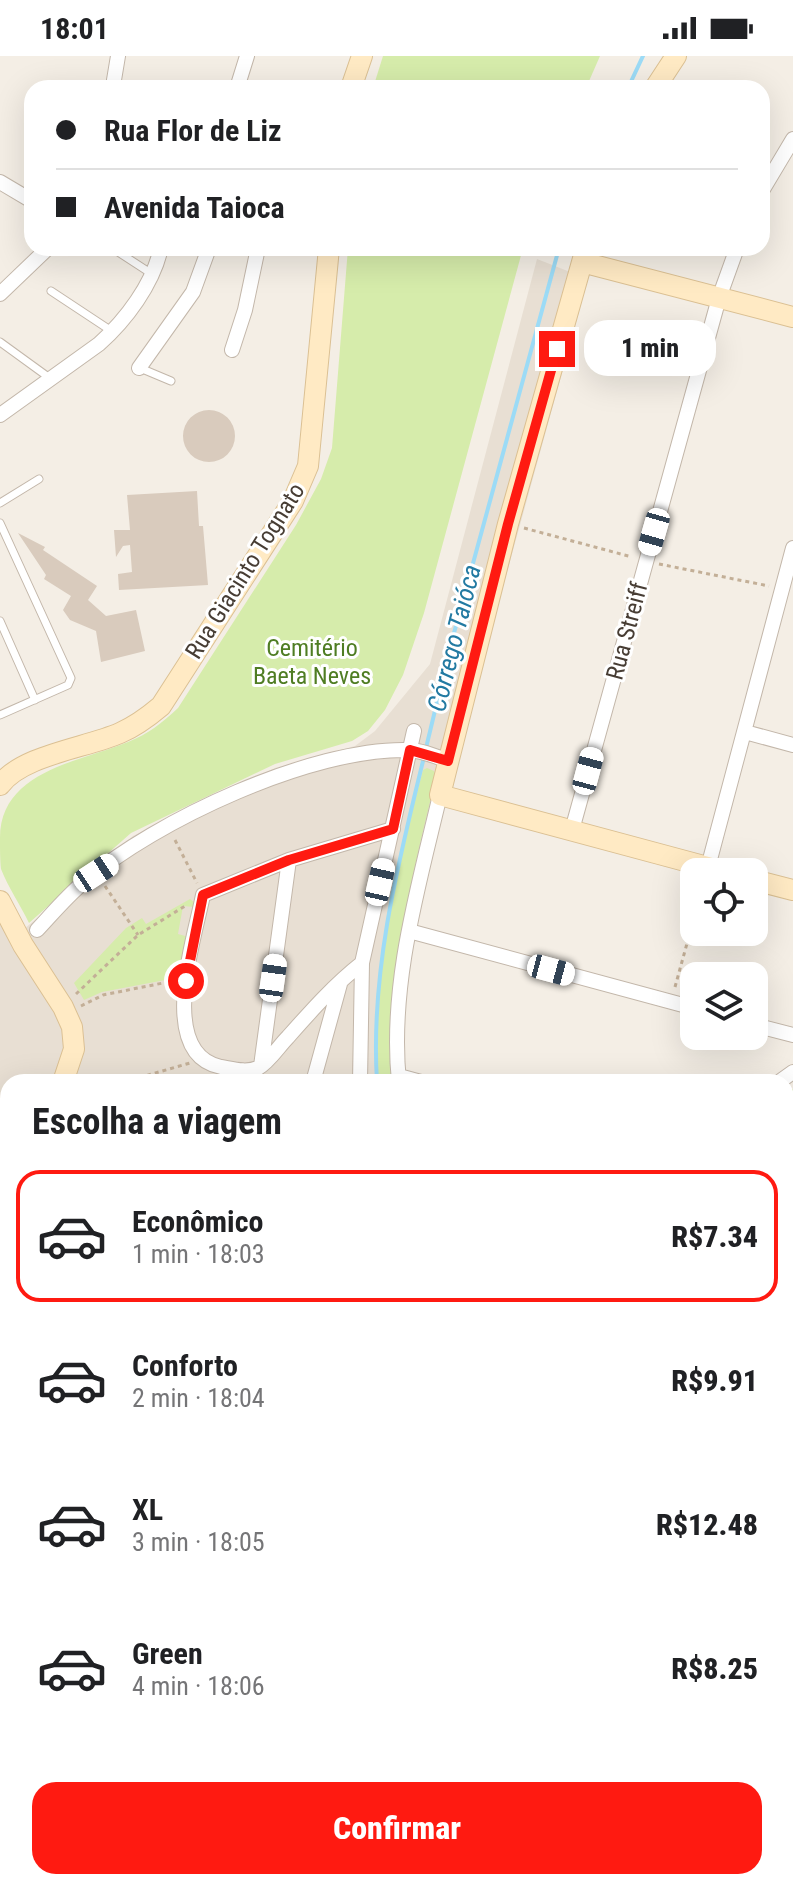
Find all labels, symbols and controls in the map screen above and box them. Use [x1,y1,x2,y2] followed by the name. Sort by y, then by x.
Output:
[40,11,109,46] text: 18:01
[104,113,282,148] text: Rua Flor de Liz
[104,190,285,225] text: Avenida Taioca
[585,321,717,377] callout: 1 min
[539,331,575,367] route end
[621,333,679,363] text: 1 min
[180,478,310,664] street label: Rua Giacinto Tognato
[636,506,672,558] car
[421,561,487,715] water label: Córrego Taióca
[601,579,654,683] street label: Rua Streiff
[253,634,371,690] park label: Cemitério Baeta Neves
[570,745,606,797] car
[69,850,123,896] car
[363,856,397,908] car
[680,858,768,1050] map controls
[680,858,768,946] button: locate
[525,952,577,988] car
[258,953,288,1003] car
[680,962,768,1050] button: layers
[168,963,204,999] route start
[32,1101,282,1143] text: Escolha a viagem
[36,1200,108,1272] icon: car
[132,1204,263,1239] text: Econômico
[671,1219,758,1254] text: R$7.34
[132,1239,265,1269] text: 1 min · 18:03
[36,1344,108,1416] icon: car
[132,1348,238,1383] text: Conforto
[671,1363,758,1398] text: R$9.91
[132,1383,265,1413] text: 2 min · 18:04
[36,1488,108,1560] icon: car
[132,1492,163,1527] text: XL
[656,1507,758,1542] text: R$12.48
[132,1527,265,1557] text: 3 min · 18:05
[36,1632,108,1704] icon: car
[132,1636,203,1671] text: Green
[671,1651,758,1686] text: R$8.25
[132,1671,265,1701] text: 4 min · 18:06
[32,1782,762,1874] button: Confirmar

